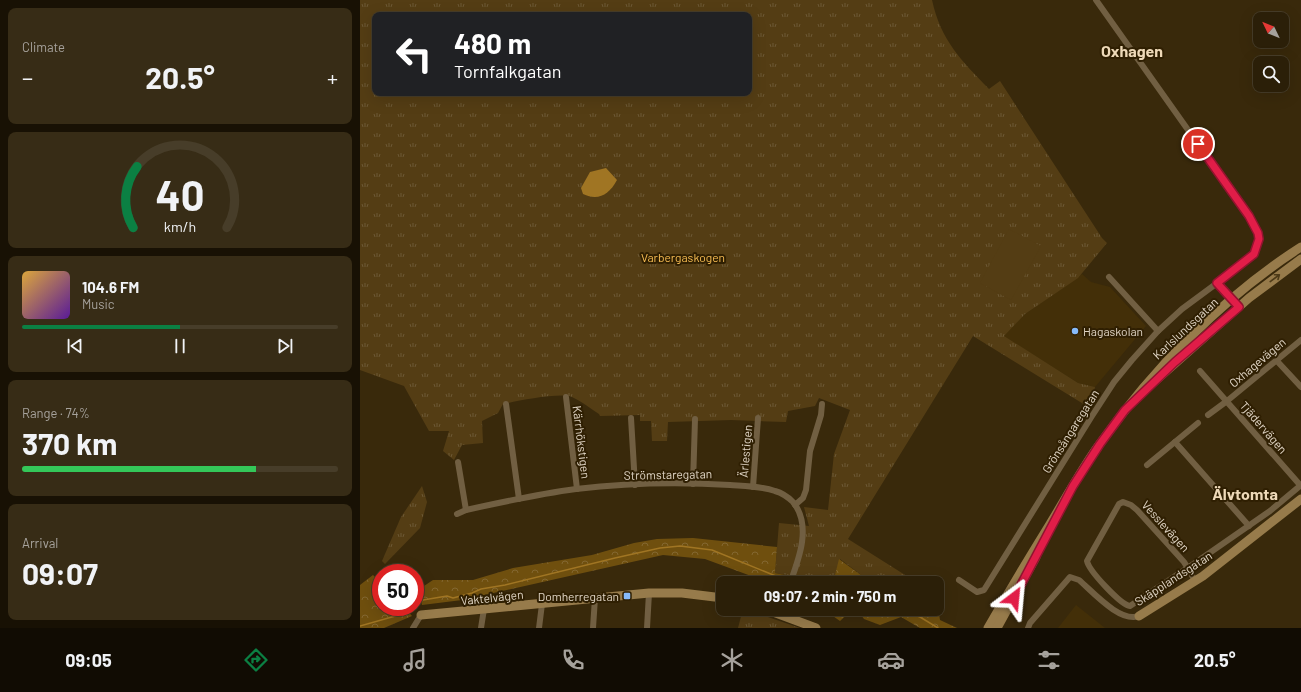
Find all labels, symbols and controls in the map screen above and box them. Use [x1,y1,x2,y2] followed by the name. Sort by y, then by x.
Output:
[1253,12,1289,48] north arrow
[1253,12,1289,92] map controls
[454,26,531,60] text: 480 m
[388,28,440,80] icon: left
[22,39,65,55] text: Climate
[1101,41,1163,60] district label: Oxhagen
[1253,56,1289,92] button: search
[145,59,215,95] text: 20.5°
[454,60,561,82] text: Tornfalkgatan
[22,64,33,90] text: −
[327,64,338,90] text: +
[1181,127,1215,161] pin
[1187,133,1209,155] icon: arrive
[156,169,204,219] text: 40
[164,218,196,235] text: km/h
[641,250,725,264] park label: Varbergaskogen
[1269,274,1280,282] one-way arrow
[82,278,139,296] text: 104.6 FM
[1150,294,1220,362] street label: Karlslundsgatan
[82,296,115,312] text: Music
[1083,324,1143,338] place label: Hagaskolan
[1070,326,1080,336] marker: Hagaskolan
[1226,334,1288,390] street label: Oxhagevägen
[64,335,86,357] icon: previous
[169,335,191,357] icon: pause
[274,335,296,357] icon: next
[1039,387,1101,475] street label: Grönsångaregatan
[1238,398,1290,456] street label: Tjädervägen
[22,405,90,421] text: Range · 74%
[571,405,593,479] street label: Kärrhökstigen
[736,424,754,478] street label: Ärlestigen
[22,425,117,461] text: 370 km
[624,466,712,482] street label: Strömstaregatan
[1212,484,1278,503] district label: Älvtomta
[1139,497,1193,555] street label: Vesslevägen
[22,535,58,551] text: Arrival
[1132,548,1214,608] street label: Skäpplandsgatan
[22,555,98,591] text: 09:07
[372,564,424,616] speed limit sign: 50
[993,577,1035,619] position arrow
[460,587,524,607] street label: Vaktelvägen
[764,587,896,605] text: 09:07 · 2 min · 750 m
[538,589,619,603] place label: Domherregatan
[622,591,632,601] marker: Domherregatan
[242,646,270,674] icon: directions
[401,646,429,674] icon: music
[559,646,587,674] icon: phone
[718,646,746,674] icon: climate
[877,646,905,674] icon: car
[1035,646,1063,674] icon: filters
[65,649,112,671] text: 09:05
[1194,649,1236,671] text: 20.5°

